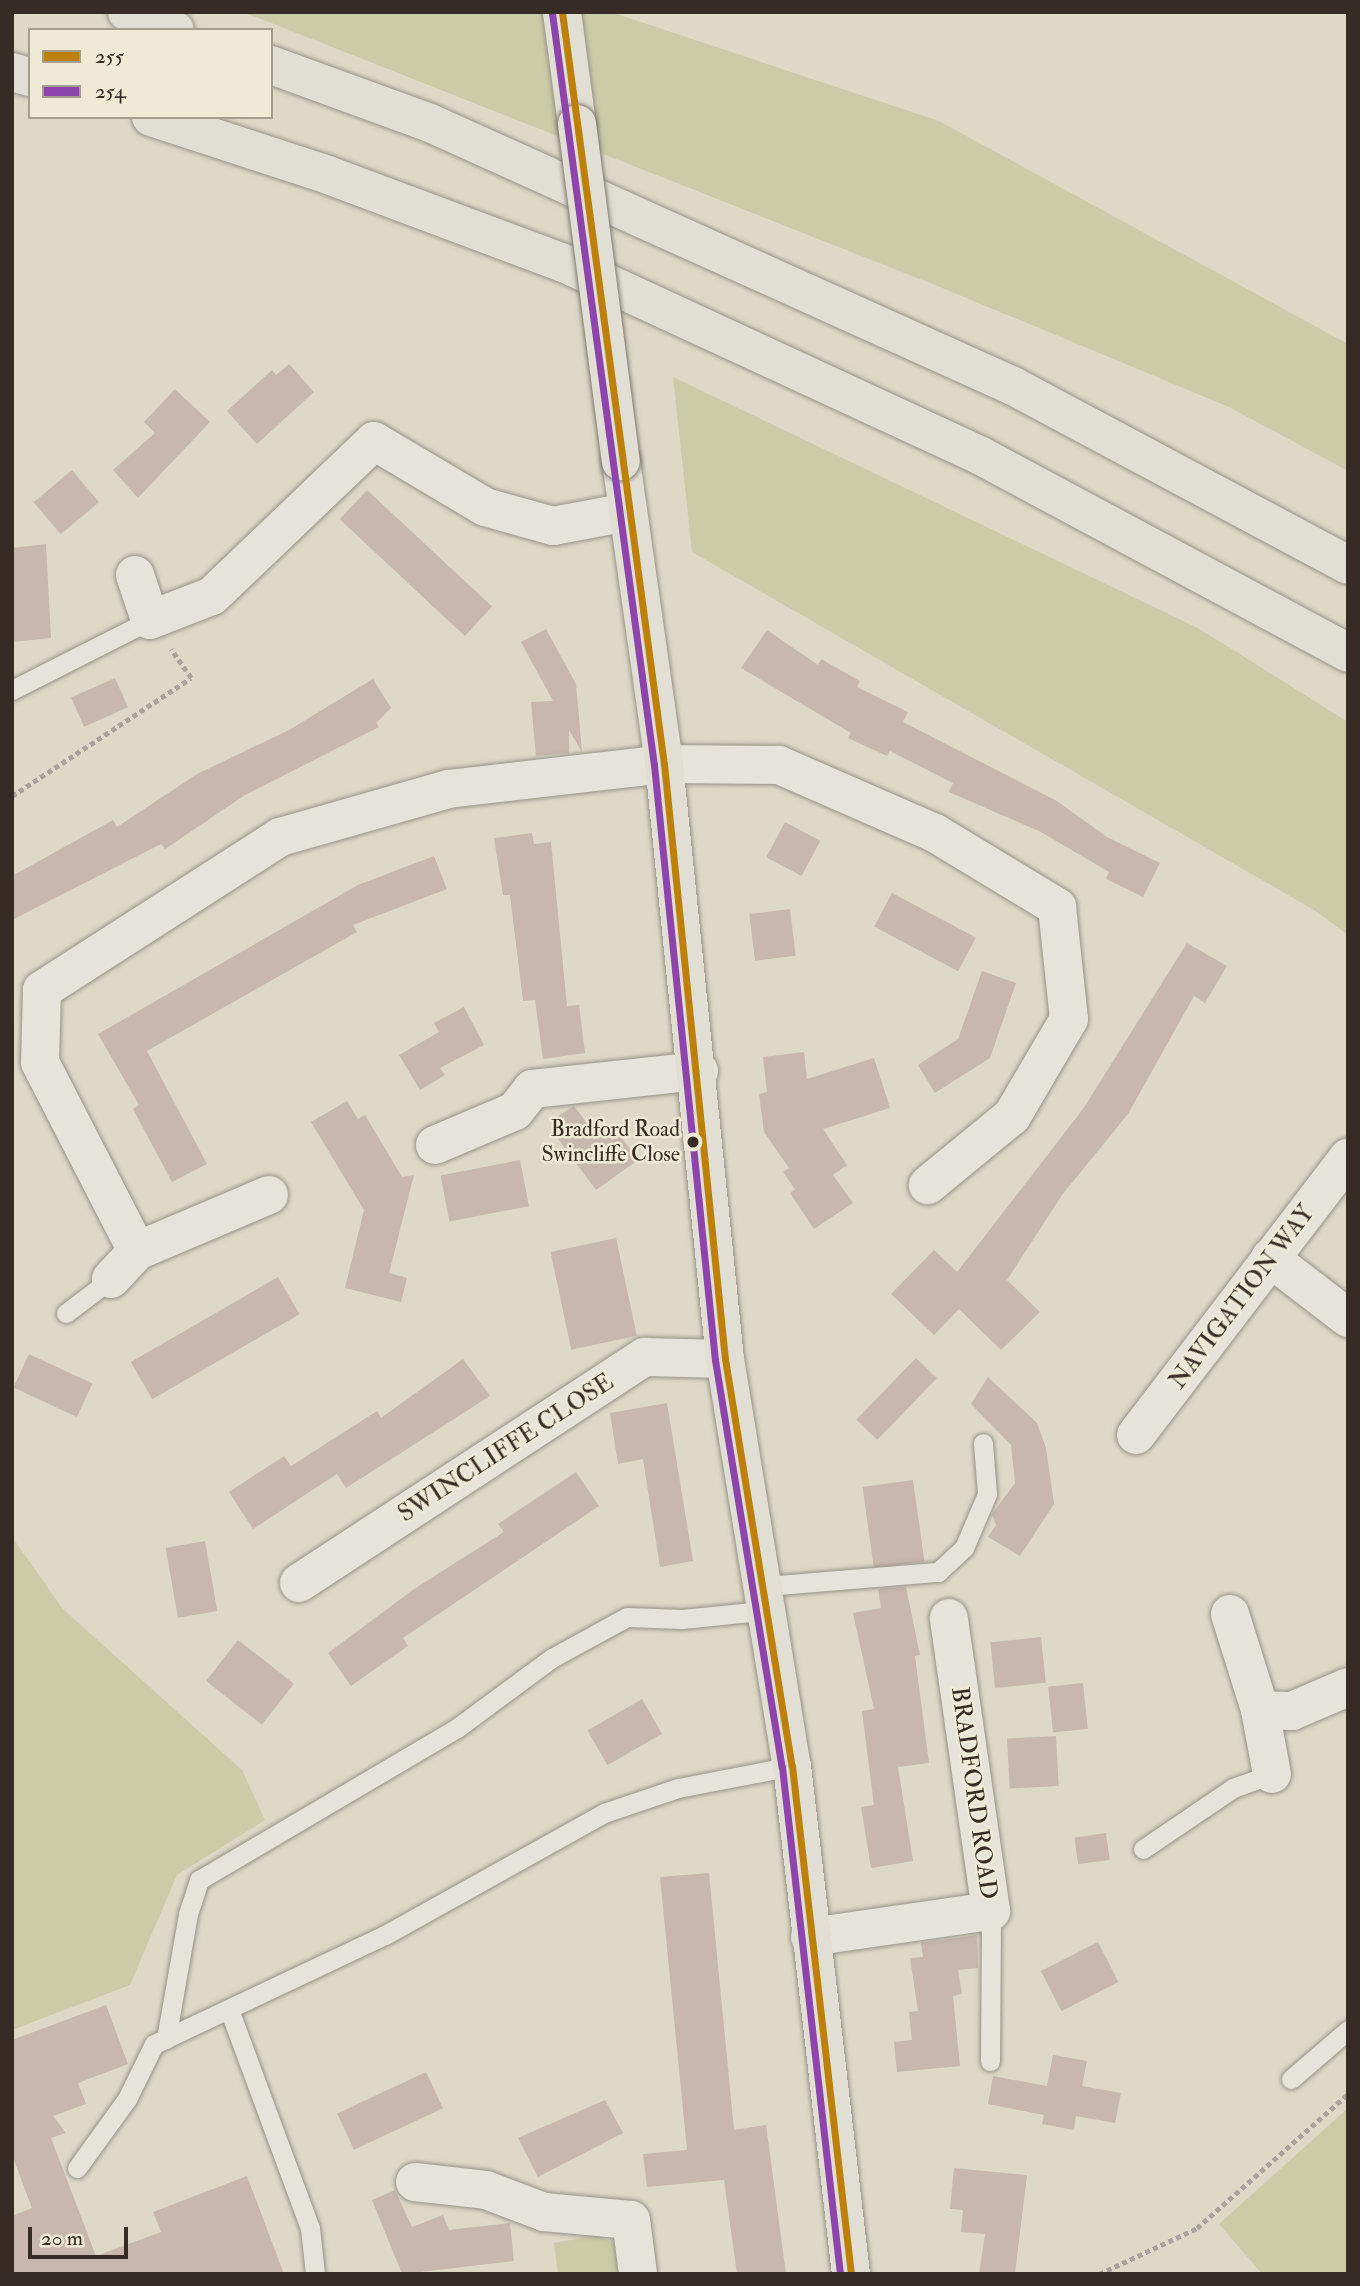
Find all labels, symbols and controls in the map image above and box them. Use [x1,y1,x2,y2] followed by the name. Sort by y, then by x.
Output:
[28,28,273,119] legend
[95,43,124,70] text: 255
[95,78,126,105] text: 254
[542,1116,680,1168] place label: Bradford Road Swincliffe Close
[686,1135,700,1149] marker: Bradford Road Swincliffe Close
[1163,1199,1321,1395] street label: NAVIGATION WAY
[393,1368,619,1528] street label: SWINCLIFFE CLOSE
[945,1685,1003,1901] street label: BRADFORD ROAD
[32,2212,131,2256] scale bar
[41,2225,83,2252] text: 20 m

